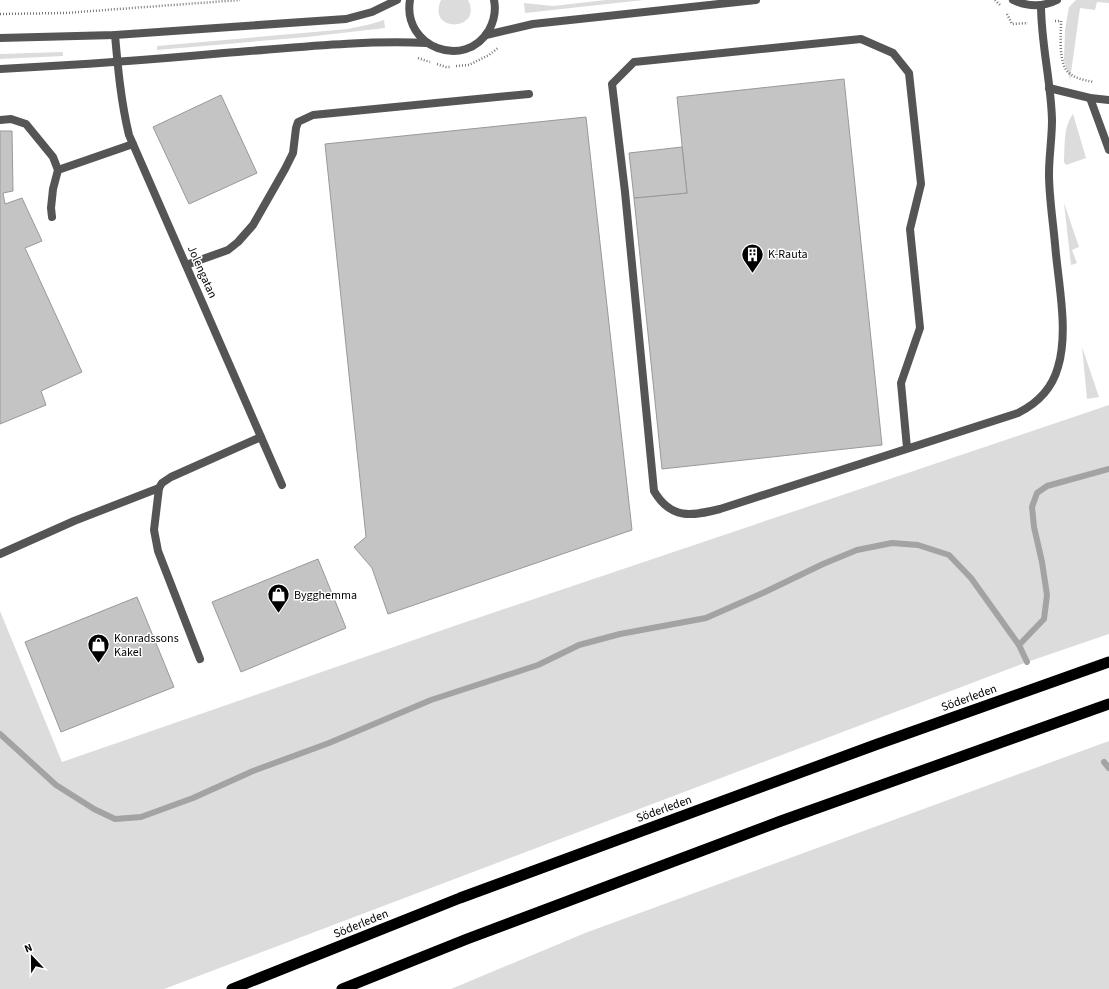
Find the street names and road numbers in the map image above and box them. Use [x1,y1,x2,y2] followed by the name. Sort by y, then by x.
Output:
[183,243,221,301] street label: Jolengatan
[939,680,999,716] street label: Söderleden
[634,791,694,827] street label: Söderleden
[331,905,391,943] street label: Söderleden

